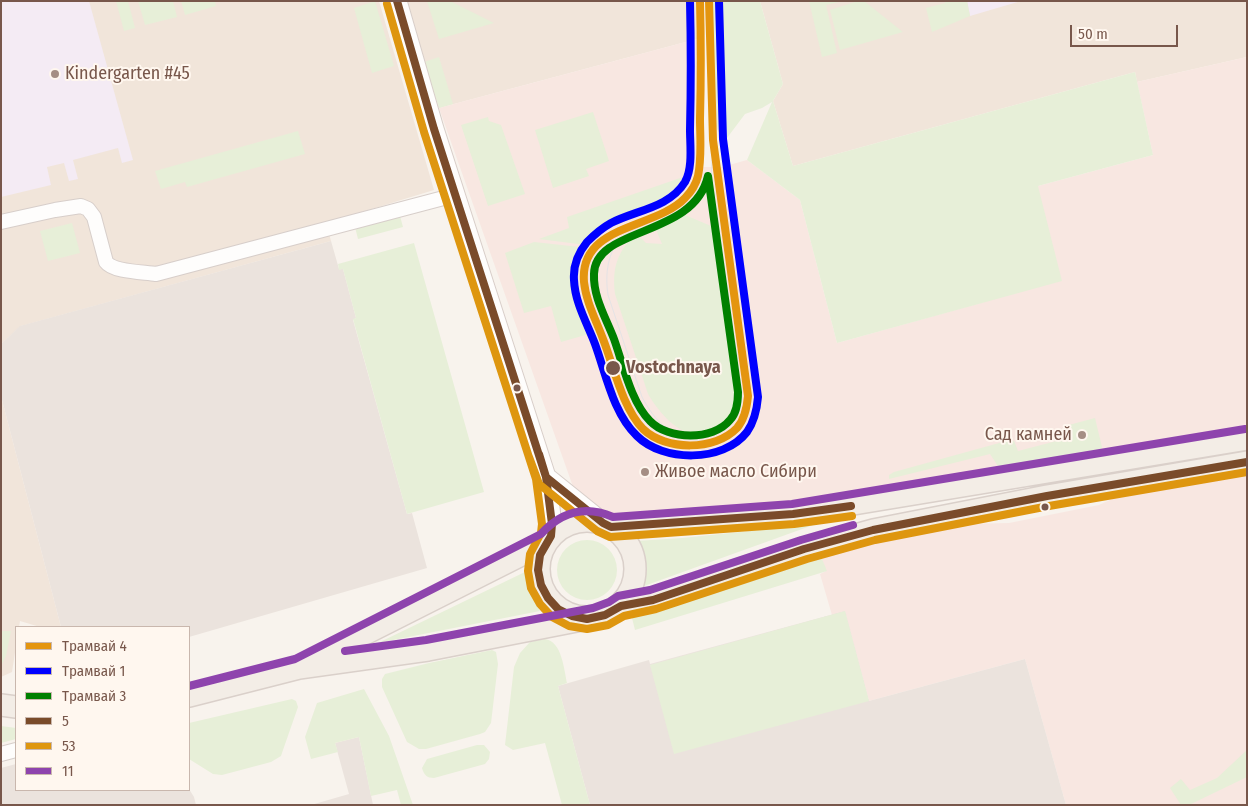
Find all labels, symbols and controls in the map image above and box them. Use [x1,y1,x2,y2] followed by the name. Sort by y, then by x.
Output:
[1073,15,1180,47] scale bar
[1078,25,1108,43] text: 50 m
[65,63,190,85] place label: Kindergarten #45
[49,68,61,80] marker: Kindergarten #45
[626,357,721,379] place label: Vostochnaya
[604,359,622,377] marker: Vostochnaya
[512,383,522,393] unlabelled marker
[985,424,1072,446] place label: Сад камней
[1076,429,1088,441] marker: Сад камней
[655,461,817,483] place label: Живое масло Сибири
[639,466,651,478] marker: Живое масло Сибири
[1040,502,1050,512] unlabelled marker
[15,626,190,791] legend
[62,637,127,655] text: Трамвай 4
[62,662,125,680] text: Трамвай 1
[62,687,126,705] text: Трамвай 3
[62,712,69,730] text: 5
[62,737,76,755] text: 53
[62,762,74,780] text: 11

